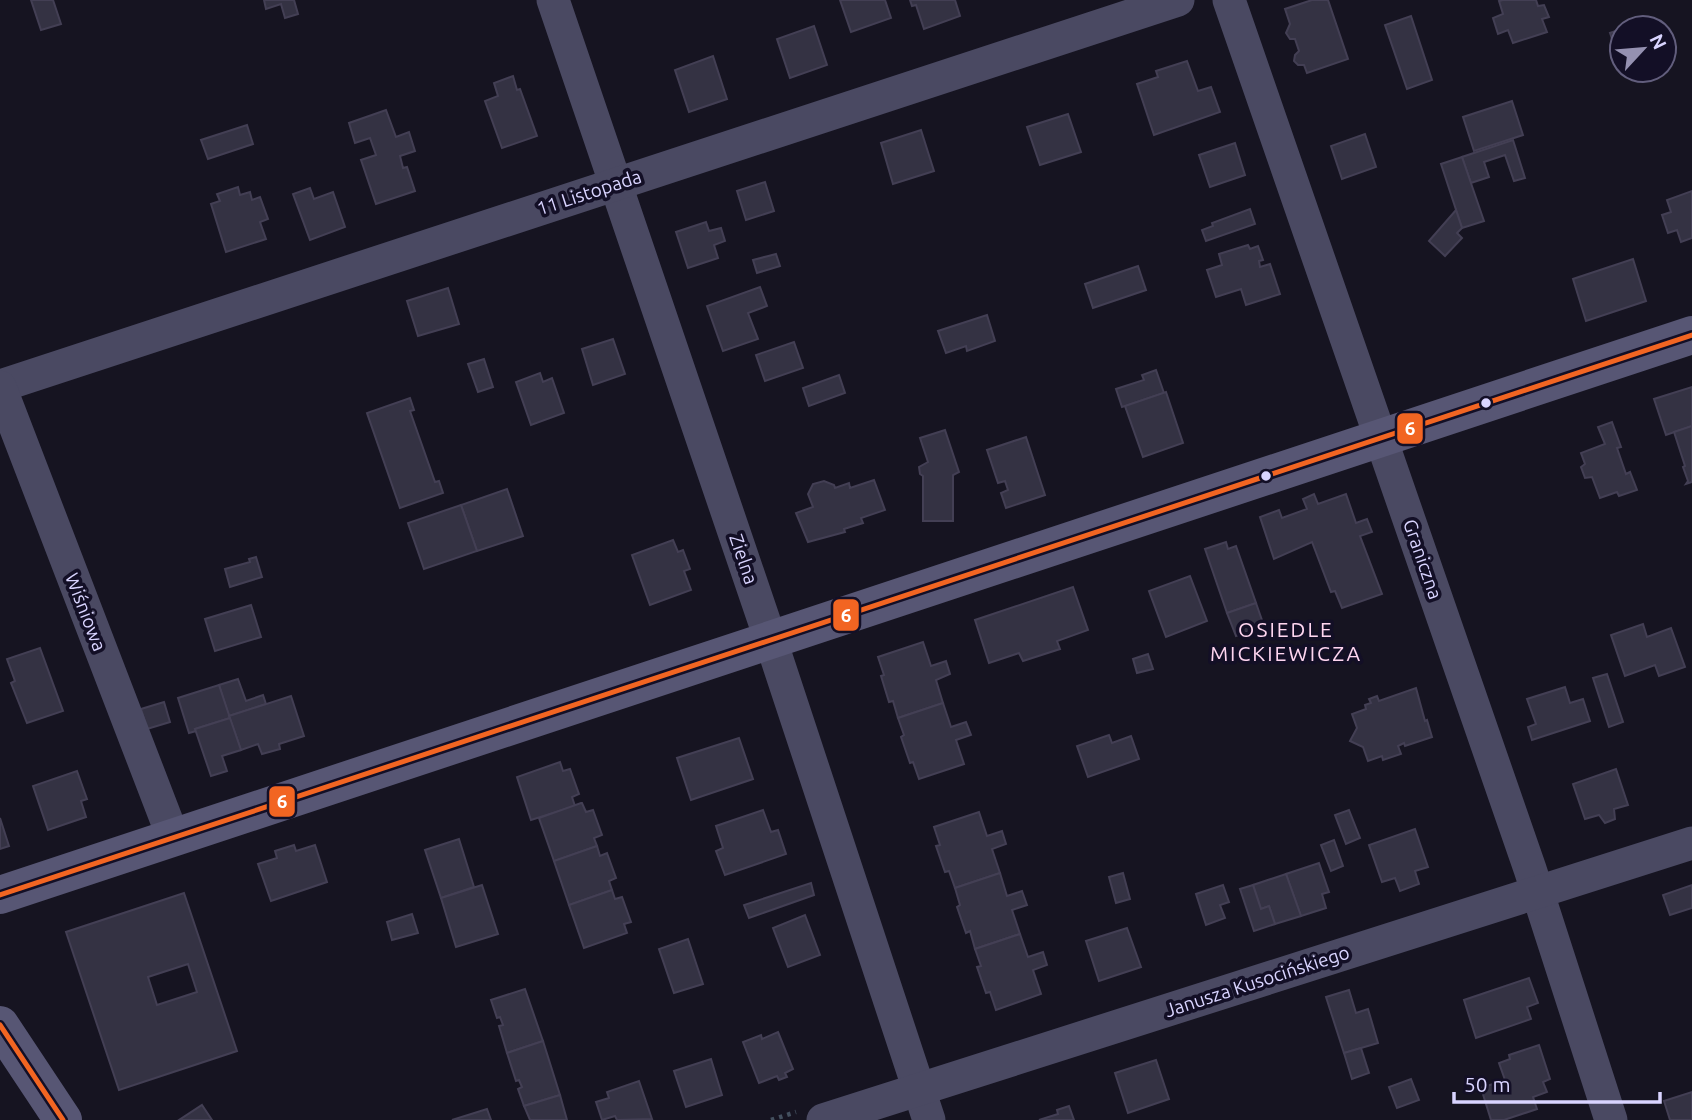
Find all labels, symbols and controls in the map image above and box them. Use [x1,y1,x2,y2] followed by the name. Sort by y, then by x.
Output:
[1608,14,1678,84] north arrow
[1645,30,1671,53] text: N
[534,165,644,219] street label: 11 Listopada
[1479,396,1493,410] unlabelled marker
[1396,412,1424,445] line badge: 6
[1405,417,1415,439] text: 6
[1259,469,1273,483] unlabelled marker
[1399,516,1447,602] street label: Graniczna
[725,531,763,587] street label: Zielna
[61,570,111,654] street label: Wiśniowa
[832,598,860,632] line badge: 6
[841,604,851,626] text: 6
[1210,617,1362,665] district label: OSIEDLE MICKIEWICZA
[268,785,296,818] line badge: 6
[277,790,287,812] text: 6
[1162,941,1352,1021] street label: Janusza Kusocińskiego
[1454,1060,1660,1104] scale bar
[1464,1072,1511,1096] text: 50 m

